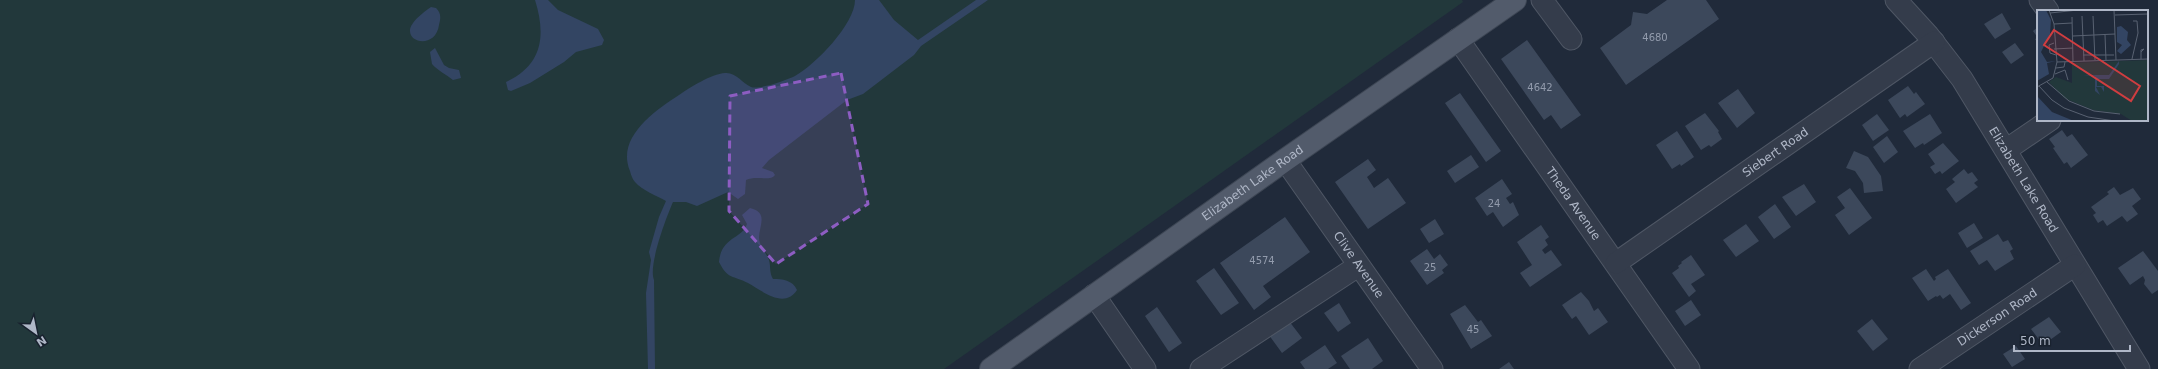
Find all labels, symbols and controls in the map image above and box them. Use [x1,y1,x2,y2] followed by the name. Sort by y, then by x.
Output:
[2037,10,2148,121] inset map
[1642,32,1668,43] house number: 4680
[1527,82,1553,93] house number: 4642
[1986,124,2061,235] street label: Elizabeth Lake Road
[1740,125,1811,180] street label: Siebert Road
[1199,142,1306,224] street label: Elizabeth Lake Road
[1542,164,1604,243] street label: Theda Avenue
[1488,198,1500,209] house number: 24
[1330,229,1387,301] street label: Clive Avenue
[1249,255,1275,266] house number: 4574
[1424,262,1436,273] house number: 25
[1955,285,2040,349] street label: Dickerson Road
[16,313,56,353] north arrow
[1467,324,1479,335] house number: 45
[2014,327,2130,353] scale bar
[34,333,49,349] text: N
[2020,334,2051,348] text: 50 m

